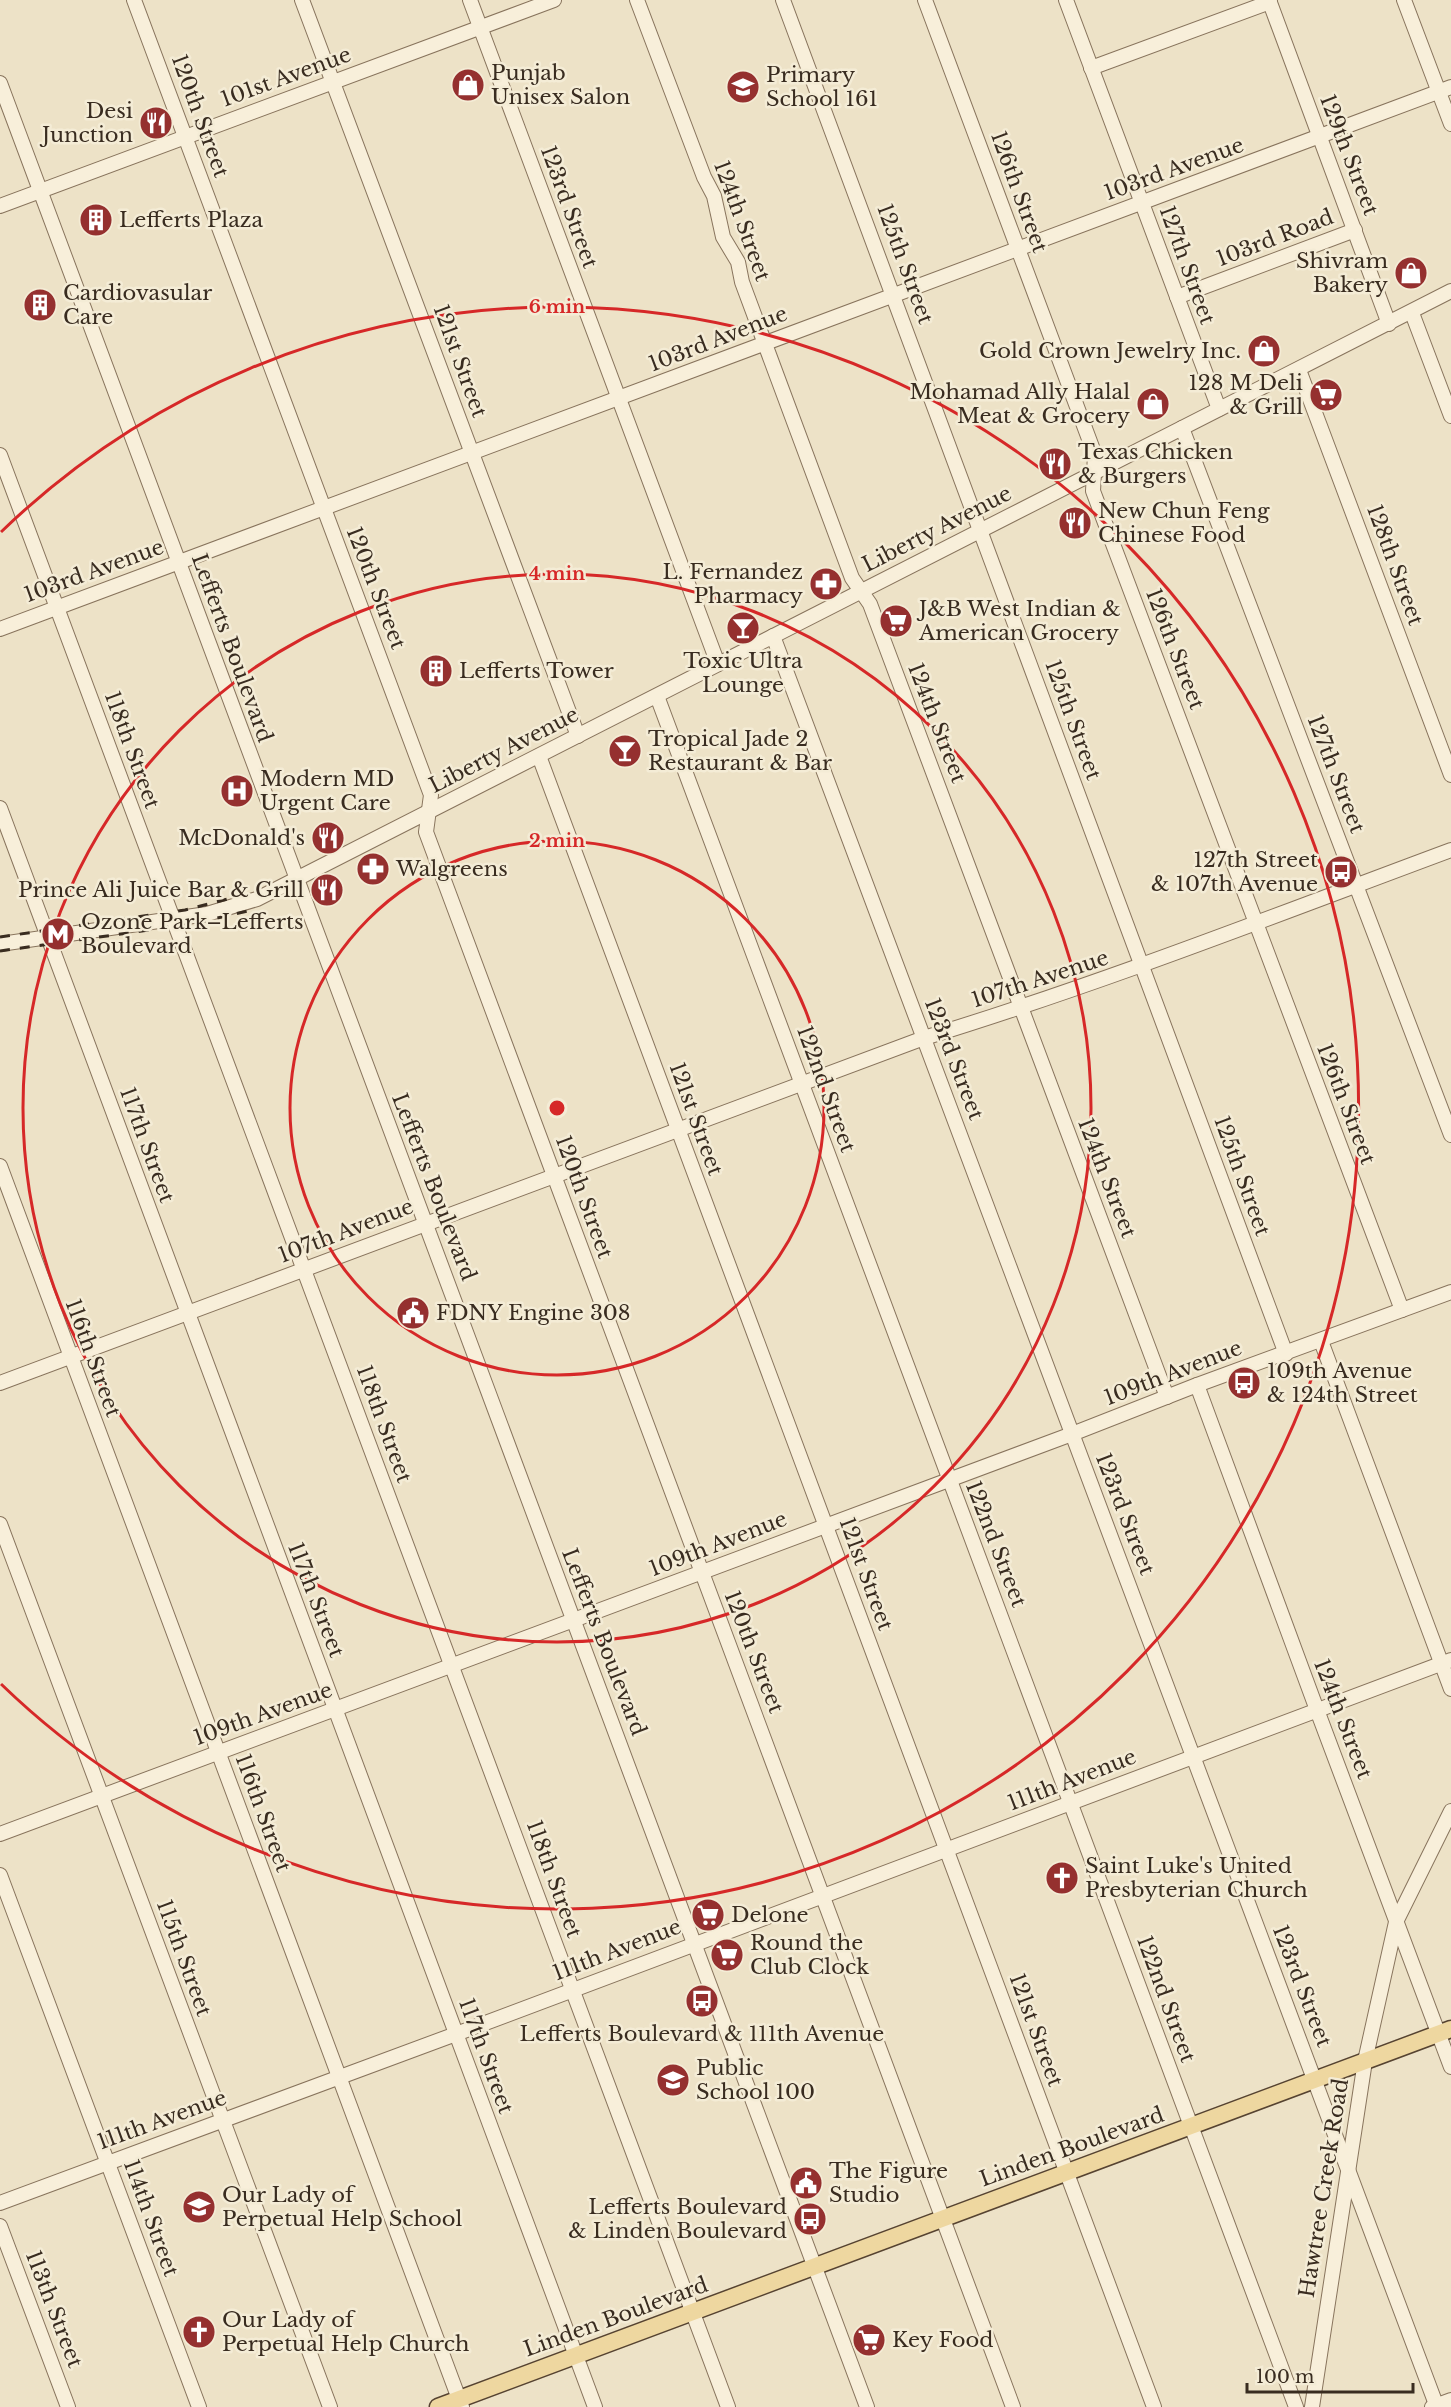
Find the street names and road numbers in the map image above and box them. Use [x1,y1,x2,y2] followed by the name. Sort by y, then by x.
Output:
[217,41,355,113] street label: 101st Avenue
[166,51,234,181] street label: 120th Street
[1314,91,1384,219] street label: 129th Street
[985,128,1053,256] street label: 126th Street
[1101,132,1247,206] street label: 103rd Avenue
[535,142,603,272] street label: 123rd Street
[708,157,776,285] street label: 124th Street
[871,200,939,328] street label: 125th Street
[1154,202,1221,328] street label: 127th Street
[1213,204,1337,272] street label: 103rd Road
[428,301,492,421] street label: 121st Street
[645,301,791,377] street label: 103rd Avenue
[858,480,1016,578] street label: Liberty Avenue
[1361,501,1429,629] street label: 128th Street
[341,523,411,653] street label: 120th Street
[21,534,167,608] street label: 103rd Avenue
[186,550,278,746] street label: Lefferts Boulevard
[1140,585,1210,713] street label: 126th Street
[1039,656,1107,784] street label: 125th Street
[902,659,972,787] street label: 124th Street
[99,688,165,812] street label: 118th Street
[425,701,583,799] street label: Liberty Avenue
[1302,711,1370,837] street label: 127th Street
[968,945,1112,1013] street label: 107th Avenue
[919,994,989,1124] street label: 123rd Street
[791,1022,861,1156] street label: 122nd Street
[1311,1040,1381,1168] street label: 126th Street
[664,1059,728,1179] street label: 121st Street
[114,1084,180,1206] street label: 117th Street
[386,1090,482,1284] street label: Lefferts Boulevard
[1208,1112,1276,1240] street label: 125th Street
[1072,1114,1142,1242] street label: 124th Street
[550,1132,618,1262] street label: 120th Street
[275,1193,417,1269] street label: 107th Avenue
[60,1295,126,1421] street label: 116th Street
[1100,1335,1246,1411] street label: 109th Avenue
[351,1362,417,1486] street label: 118th Street
[1090,1449,1160,1579] street label: 123rd Street
[960,1477,1032,1611] street label: 122nd Street
[645,1506,791,1582] street label: 109th Avenue
[834,1514,898,1634] street label: 121st Street
[282,1539,350,1661] street label: 117th Street
[556,1545,652,1739] street label: Lefferts Boulevard
[719,1587,789,1717] street label: 120th Street
[1308,1655,1378,1783] street label: 124th Street
[190,1677,336,1751] street label: 109th Avenue
[1004,1744,1140,1816] street label: 111th Avenue
[230,1750,296,1876] street label: 116th Street
[521,1817,587,1941] street label: 118th Street
[151,1896,217,2020] street label: 115th Street
[549,1914,685,1986] street label: 111th Avenue
[1267,1921,1337,2051] street label: 123rd Street
[1131,1932,1201,2066] street label: 122nd Street
[1004,1970,1068,2090] street label: 121st Street
[453,1995,519,2117] street label: 117th Street
[1294,2077,1354,2299] street label: Hawtree Creek Road
[94,2085,230,2155] street label: 111th Avenue
[976,2102,1168,2192] street label: Linden Boulevard
[118,2156,184,2280] street label: 114th Street
[20,2247,88,2371] street label: 113th Street
[520,2272,712,2362] street label: Linden Boulevard

